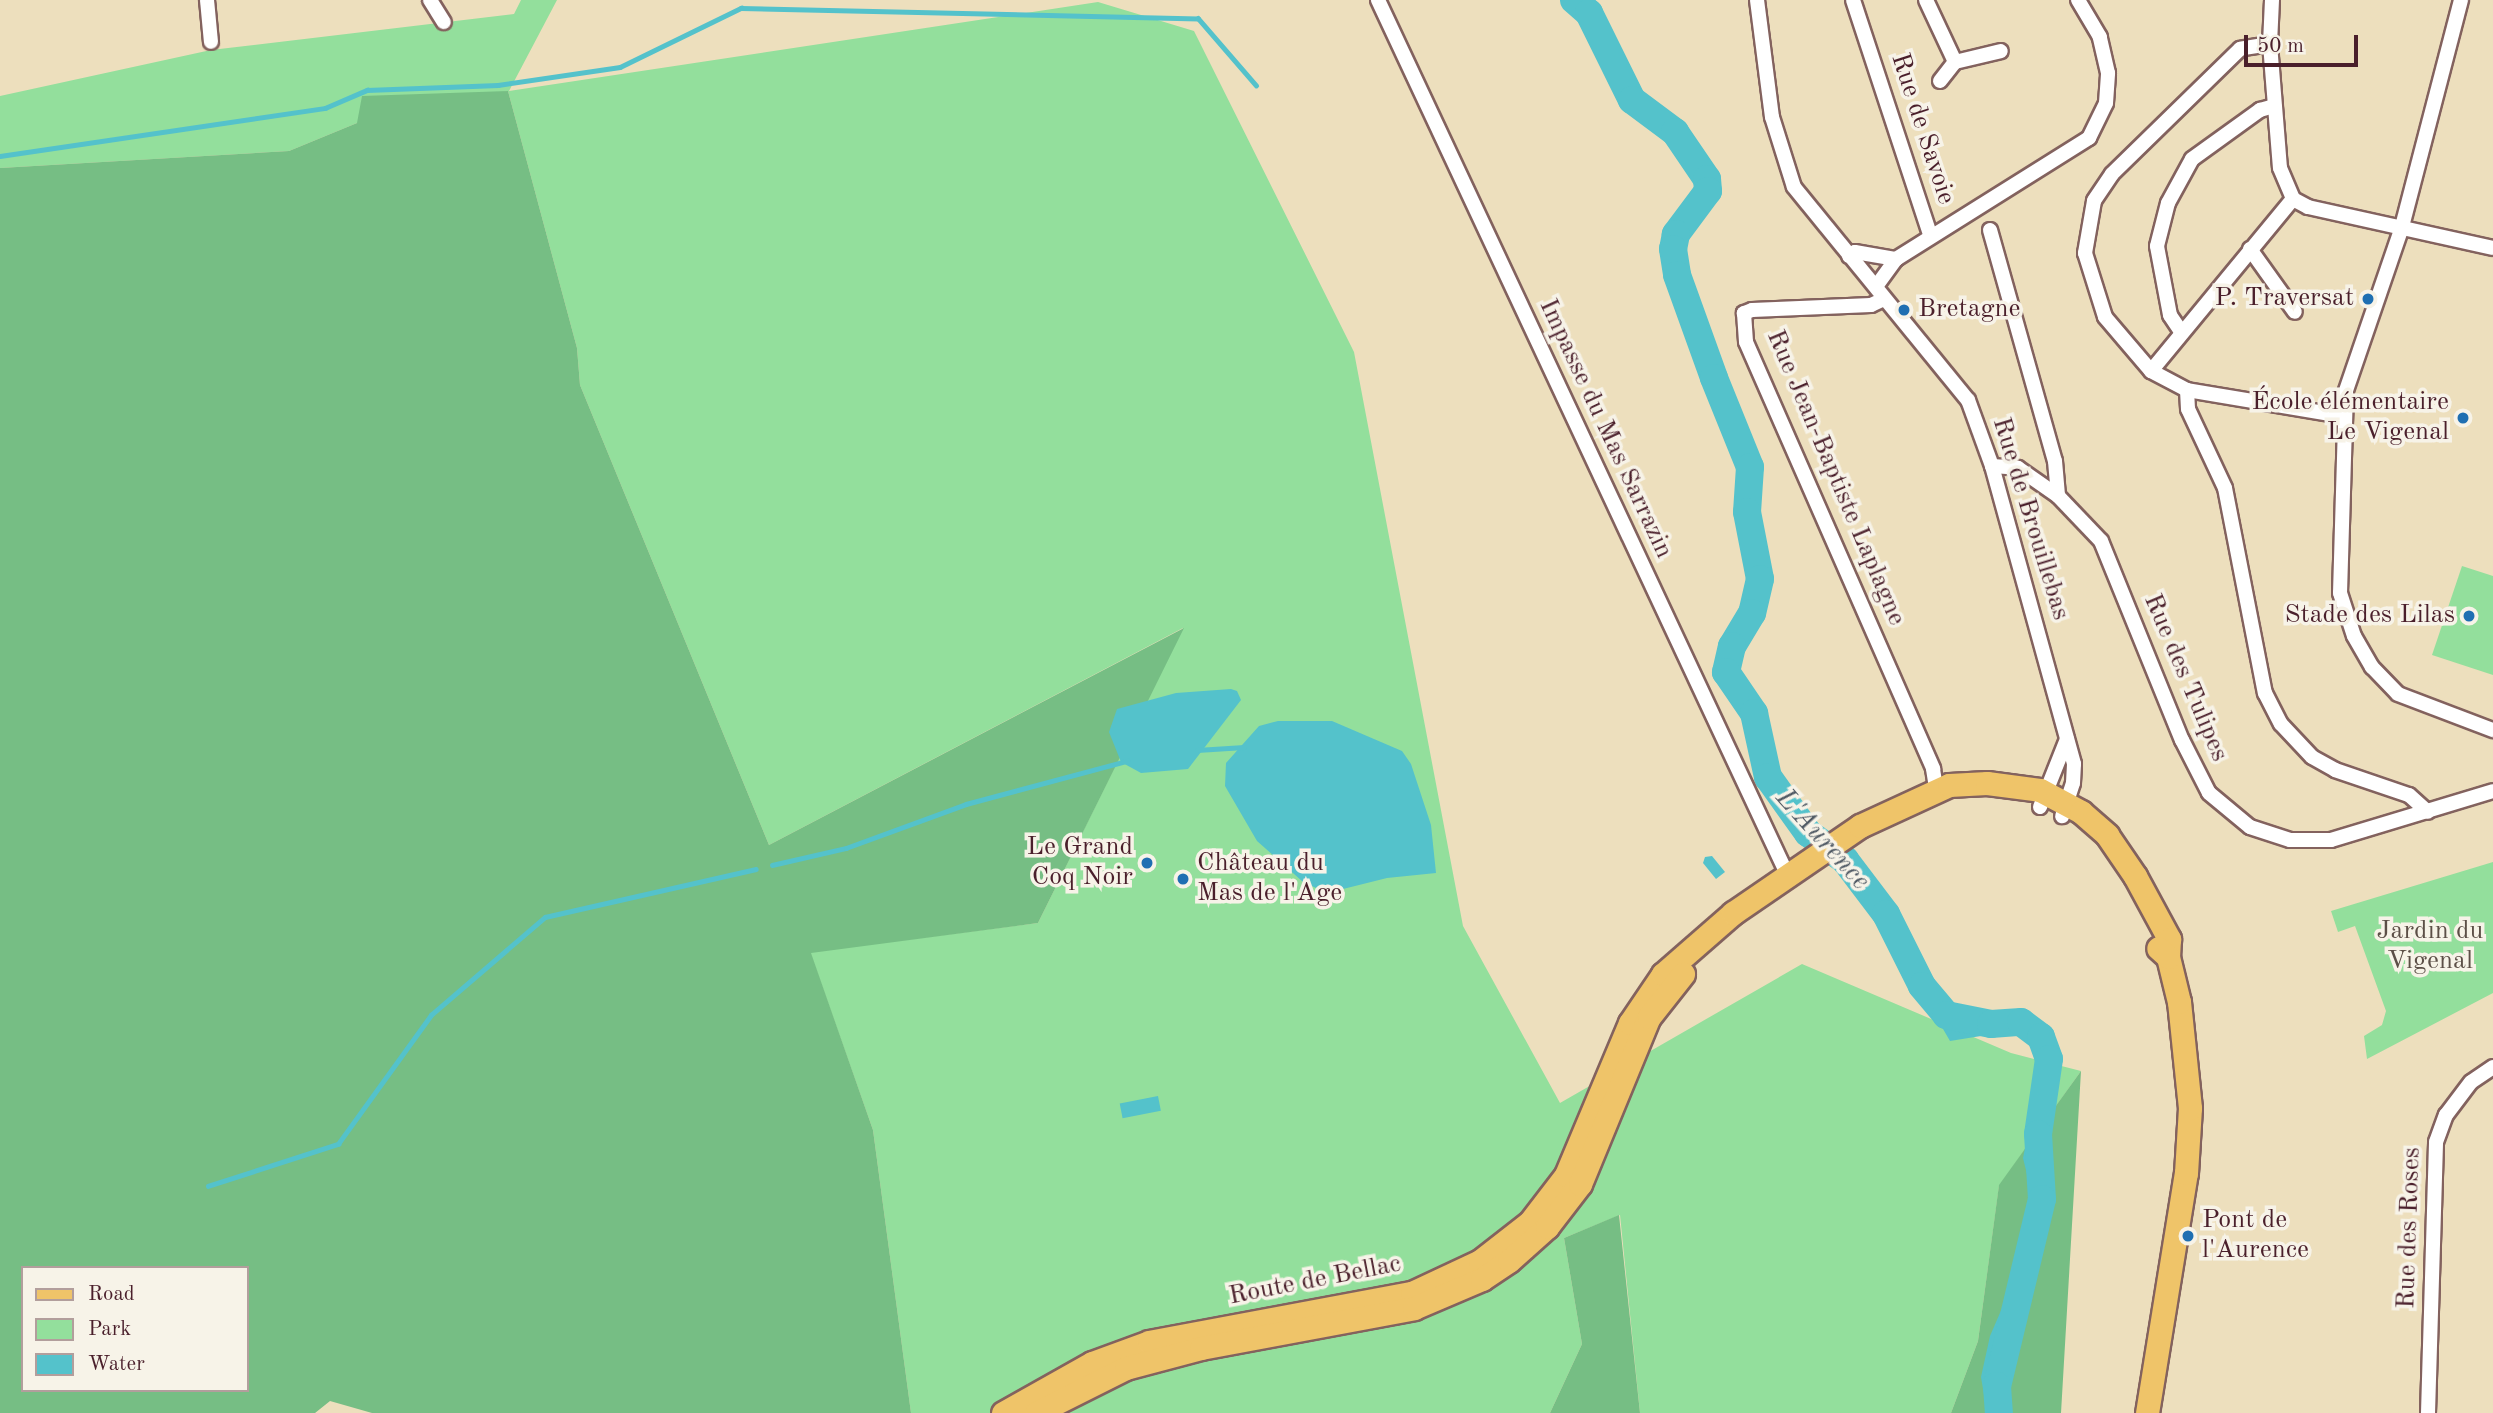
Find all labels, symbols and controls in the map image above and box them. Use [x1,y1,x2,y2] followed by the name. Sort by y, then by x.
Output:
[2248,21,2362,65] scale bar
[2257,36,2304,57] text: 50 m
[1883,49,1961,209] street label: Rue de Savoie
[2215,283,2354,315] place label: P. Traversat
[2360,291,2376,307] marker: P. Traversat
[1531,294,1679,564] street label: Impasse du Mas Sarrazin
[1918,294,2021,326] place label: Bretagne
[1896,302,1912,318] marker: Bretagne
[1759,326,1911,630] street label: Rue Jean-Baptiste Laplagne
[2251,387,2449,448] place label: École élémentaire Le Vigenal
[2455,410,2471,426] marker: École élémentaire Le Vigenal
[1984,414,2076,624] street label: Rue de Brouillebas
[2136,590,2234,766] street label: Rue des Tulipes
[2284,600,2455,632] place label: Stade des Lilas
[2461,608,2477,624] marker: Stade des Lilas
[1768,782,1876,898] water label: L'Aurence
[1027,832,1133,894] place label: Le Grand Coq Noir
[1197,848,1342,910] place label: Château du Mas de l'Age
[1139,855,1155,871] marker: Le Grand Coq Noir
[1175,871,1191,887] marker: Château du Mas de l'Age
[2377,916,2483,978] park label: Jardin du Vigenal
[2392,1147,2428,1309] street label: Rue des Roses
[2202,1205,2309,1266] place label: Pont de l'Aurence
[2180,1228,2196,1244] marker: Pont de l'Aurence
[1226,1249,1404,1313] street label: Route de Bellac
[21,1266,248,1392] legend
[88,1284,135,1305] text: Road
[88,1319,131,1340] text: Park
[88,1354,145,1375] text: Water

